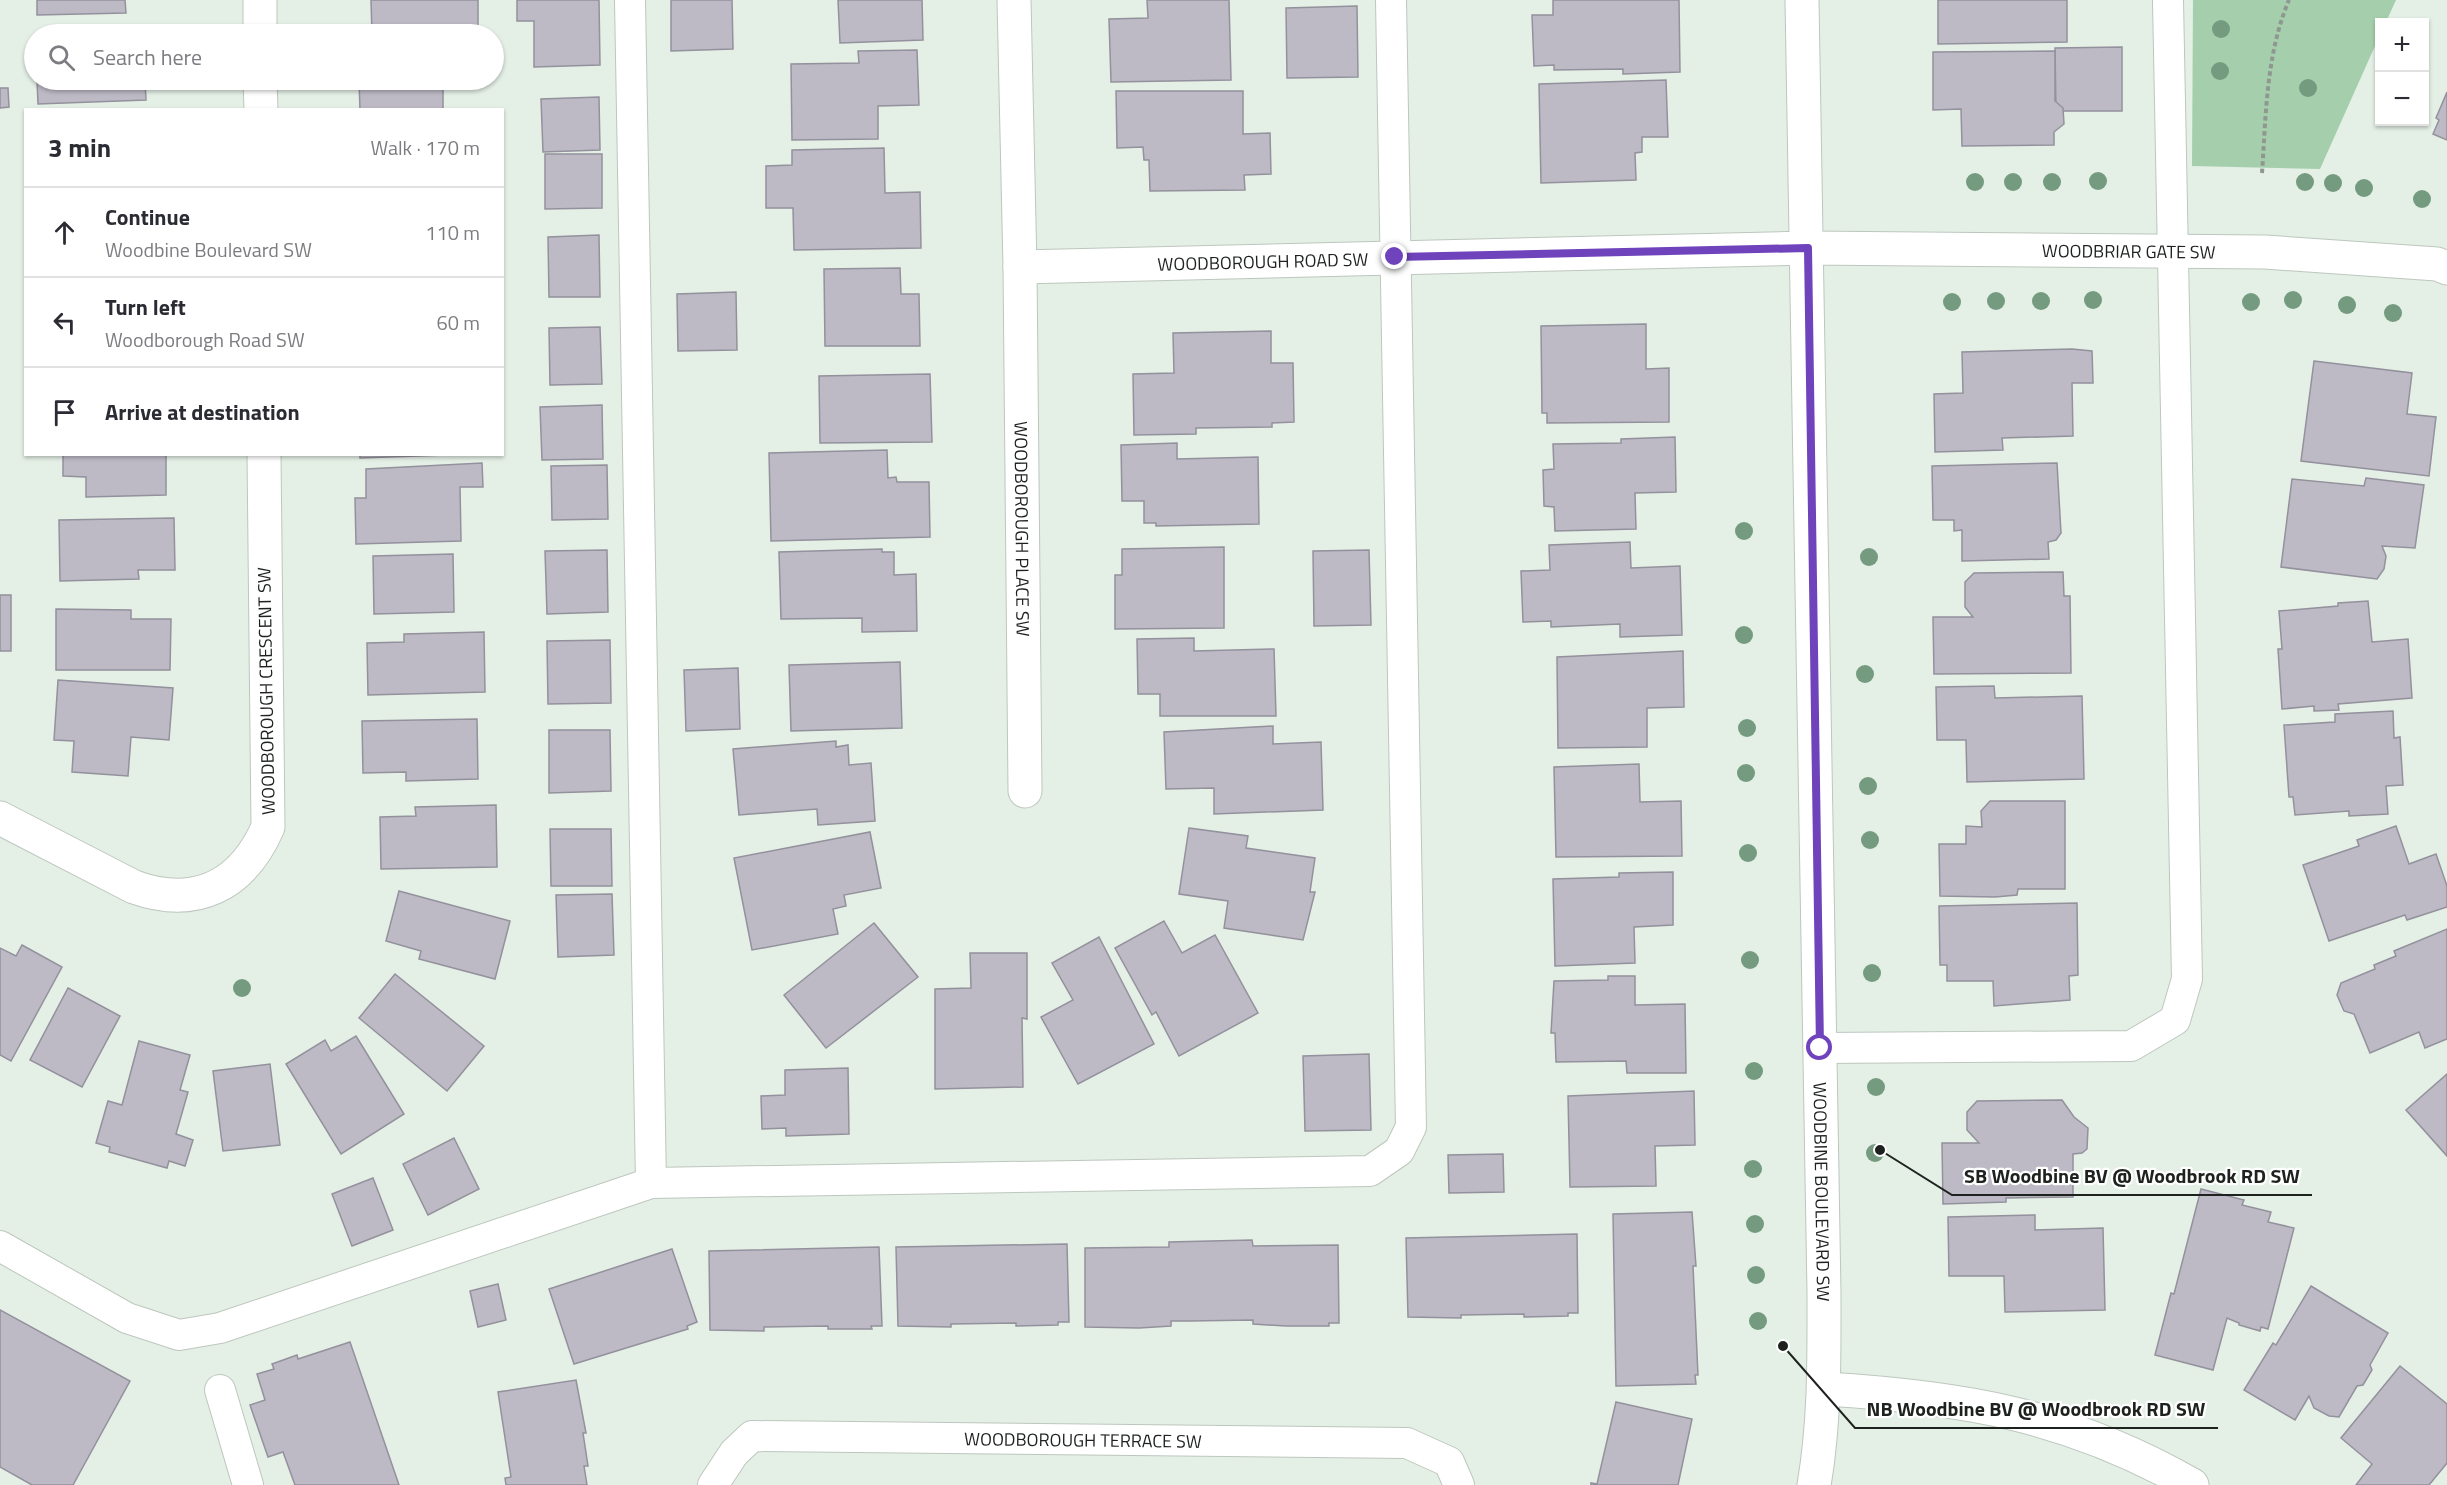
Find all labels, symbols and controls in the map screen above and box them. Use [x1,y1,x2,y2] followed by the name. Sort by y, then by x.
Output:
[2375,18,2429,126] map controls
[2375,18,2429,72] button: +
[24,24,504,90] search box
[93,40,202,74] text: Search here
[45,41,78,74] icon: search
[2375,72,2429,126] button: −
[48,128,111,167] text: 3 min
[371,132,480,163] text: Walk · 170 m
[105,200,190,234] text: Continue
[48,216,81,249] icon: ahead
[425,217,480,248] text: 110 m
[105,234,312,265] text: Woodbine Boulevard SW
[2042,237,2216,265] street label: WOODBRIAR GATE SW
[1381,243,1407,269] route end
[1157,245,1369,277] street label: WOODBOROUGH ROAD SW
[105,290,186,324] text: Turn left
[48,306,81,339] icon: left
[436,307,480,338] text: 60 m
[105,324,305,355] text: Woodborough Road SW
[105,395,300,429] text: Arrive at destination
[48,396,81,429] icon: arrive
[1008,421,1037,637] street label: WOODBOROUGH PLACE SW
[250,567,282,815] street label: WOODBOROUGH CRESCENT SW
[1806,1034,1832,1060] route start
[1807,1082,1838,1302] street label: WOODBINE BOULEVARD SW
[1952,1157,2312,1195] callout: SB Woodbine BV @ Woodbrook RD SW
[1964,1160,2300,1191] text: SB Woodbine BV @ Woodbrook RD SW
[1855,1390,2218,1428] callout: NB Woodbine BV @ Woodbrook RD SW
[1867,1393,2206,1424] text: NB Woodbine BV @ Woodbrook RD SW
[964,1425,1202,1454] street label: WOODBOROUGH TERRACE SW

